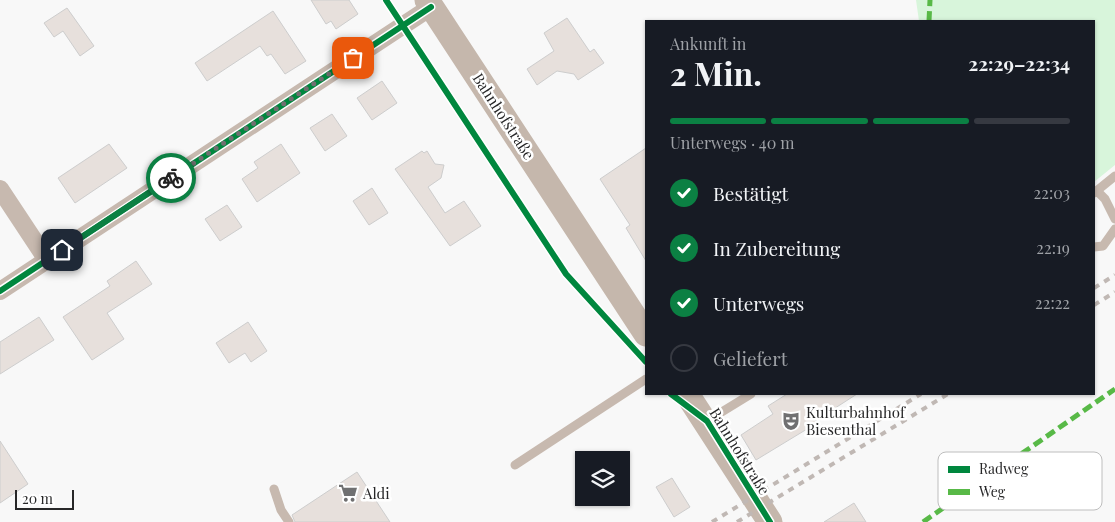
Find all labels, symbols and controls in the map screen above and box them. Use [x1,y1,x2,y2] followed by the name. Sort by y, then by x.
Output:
[670,33,746,54] text: Ankunft in
[332,37,374,79] pin
[339,44,367,72] icon: bag
[968,50,1070,76] text: 22:29–22:34
[670,51,762,94] text: 2 Min.
[469,69,539,163] street label: Bahnhofstraße
[670,132,794,153] text: Unterwegs · 40 m
[146,153,196,203] courier
[157,164,185,192] icon: bike
[670,179,698,207] icon: check
[713,180,788,206] text: Bestätigt
[1034,182,1070,203] text: 22:03
[41,229,83,271] pin
[670,234,698,262] icon: check
[713,235,840,261] text: In Zubereitung
[48,236,76,264] icon: home
[1036,237,1070,258] text: 22:19
[670,289,698,317] icon: check
[713,290,804,316] text: Unterwegs
[1035,292,1070,313] text: 22:22
[713,345,787,371] text: Geliefert
[806,402,906,439] place label: Kulturbahnhof Biesenthal
[705,404,775,498] street label: Bahnhofstraße
[780,410,802,432] theatre icon: Kulturbahnhof Biesenthal
[575,451,630,506] map controls
[575,451,630,506] button: layers
[938,452,1102,510] legend
[979,459,1029,478] text: Radweg
[337,482,359,504] supermarket icon: Aldi
[978,482,1006,501] text: Weg
[362,483,390,503] place label: Aldi
[15,487,74,510] scale bar
[22,489,53,508] text: 20 m

